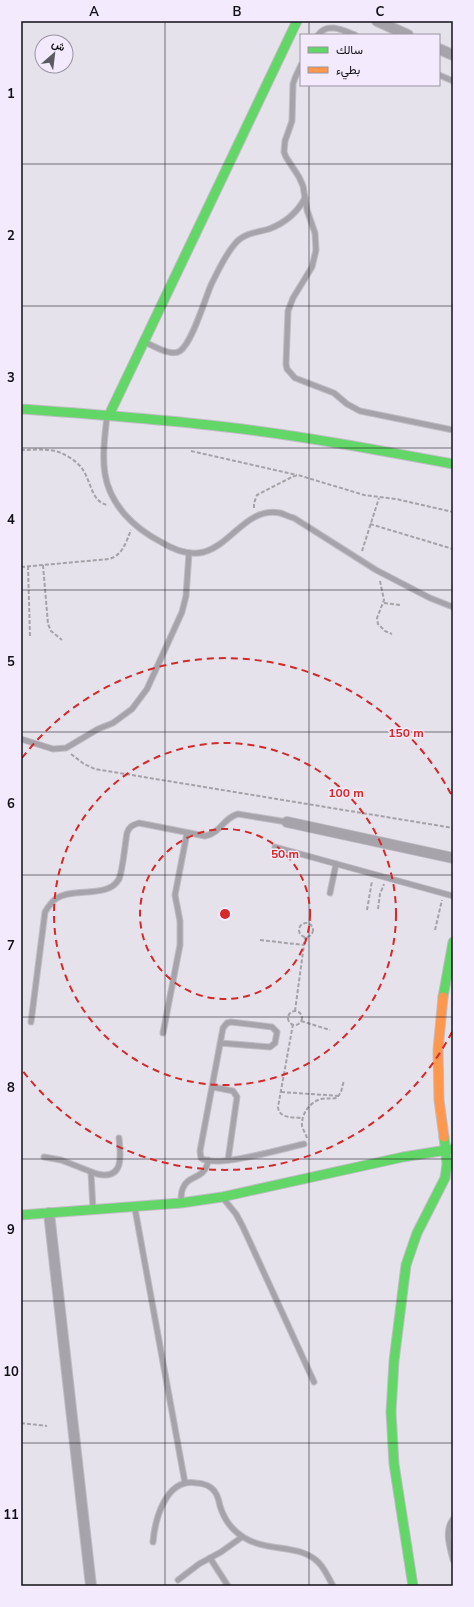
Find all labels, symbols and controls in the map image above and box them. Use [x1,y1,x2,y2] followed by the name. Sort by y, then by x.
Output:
[89,3,99,21] text: A
[233,3,242,21] text: B
[376,3,385,21] text: C
[34,34,74,74] north arrow
[300,34,440,86] legend
[49,36,68,55] text: ش
[336,42,363,58] text: سالك
[336,62,360,80] text: بطيء
[7,85,15,103] text: 1
[7,227,15,245] text: 2
[7,369,15,387] text: 3
[7,511,15,529] text: 4
[7,653,15,671] text: 5
[388,725,424,741] text: 150 m
[328,785,364,801] text: 100 m
[7,795,15,813] text: 6
[271,846,299,862] text: 50 m
[218,907,232,921] centre of rings
[7,937,15,955] text: 7
[7,1079,15,1097] text: 8
[7,1221,15,1239] text: 9
[3,1363,19,1381] text: 10
[3,1506,19,1524] text: 11

